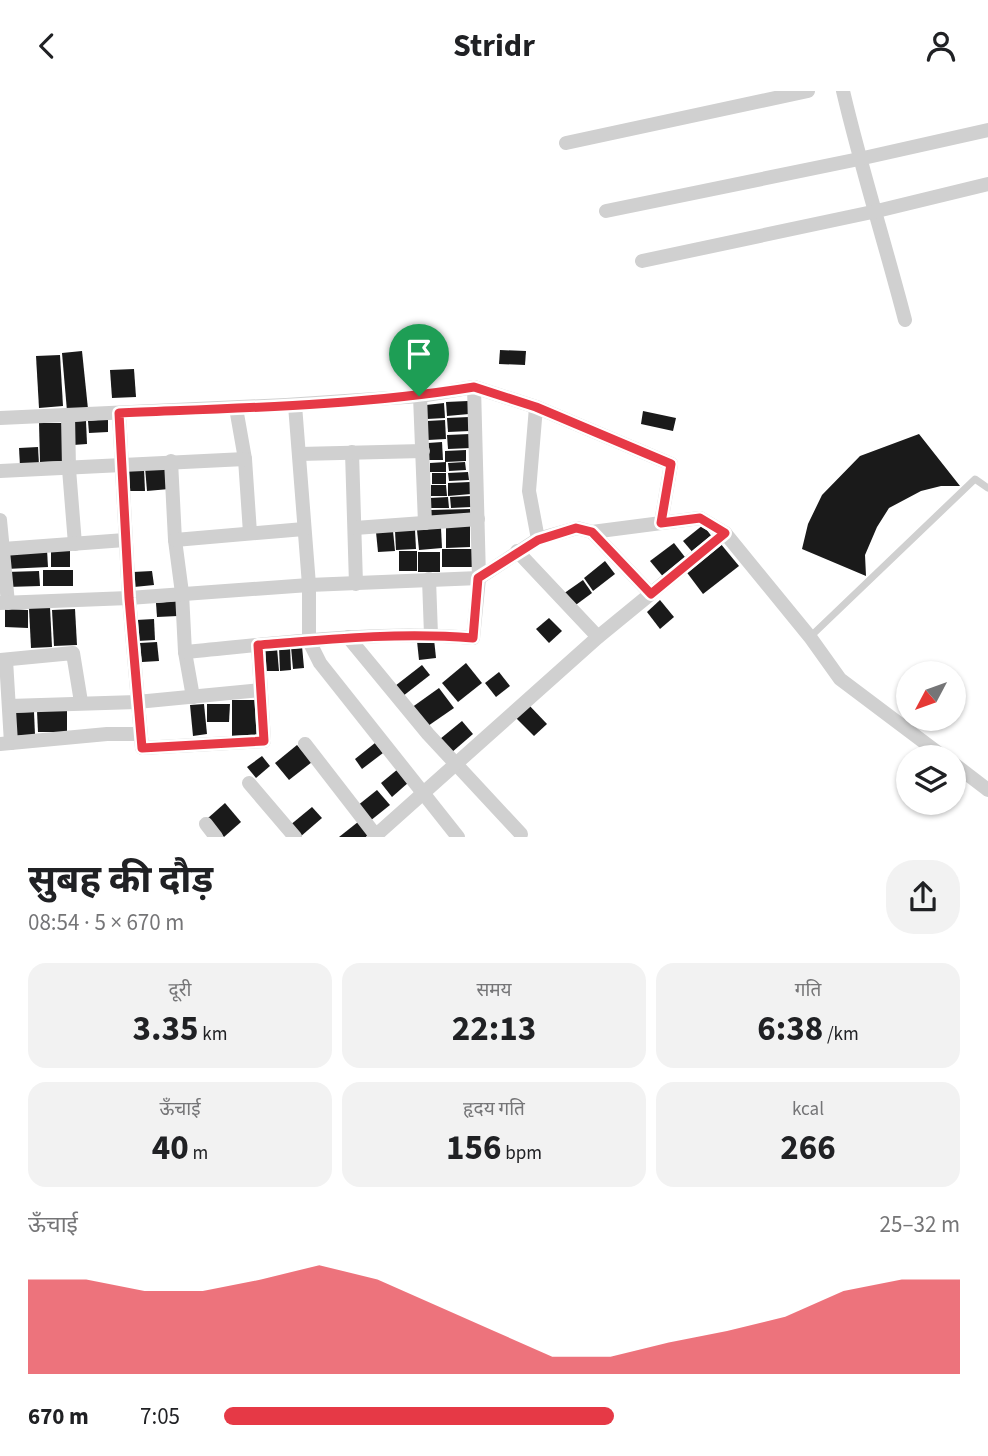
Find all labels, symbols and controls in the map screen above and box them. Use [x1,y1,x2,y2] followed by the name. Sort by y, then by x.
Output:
[453,23,535,69] text: Stridr
[28,27,66,65] icon: back
[922,27,960,65] icon: person
[389,324,449,396] pin
[400,335,438,373] icon: arrive
[896,661,966,731] north arrow
[896,661,966,815] map controls
[896,745,966,815] button: layers
[28,853,213,907] text: सुबह की दौड़
[886,860,960,934] button: share
[28,906,184,939] text: 08:54 · 5 × 670 m
[169,977,191,1004] text: दूरी
[476,977,512,1004] text: समय
[795,977,821,1004] text: गति
[133,1004,198,1054] text: 3.35
[452,1004,536,1054] text: 22:13
[757,1004,823,1054] text: 6:38
[198,1021,227,1048] text: km
[823,1021,859,1048] text: /km
[159,1096,201,1123] text: ऊँचाई
[463,1096,525,1123] text: हृदय गति
[792,1096,824,1123] text: kcal
[152,1123,189,1173] text: 40
[446,1123,501,1173] text: 156
[780,1123,836,1173] text: 266
[189,1140,208,1167] text: m
[501,1140,542,1167] text: bpm
[28,1208,78,1241] text: ऊँचाई
[880,1208,960,1241] text: 25–32 m
[28,1400,89,1433] text: 670 m
[140,1400,180,1433] text: 7:05

